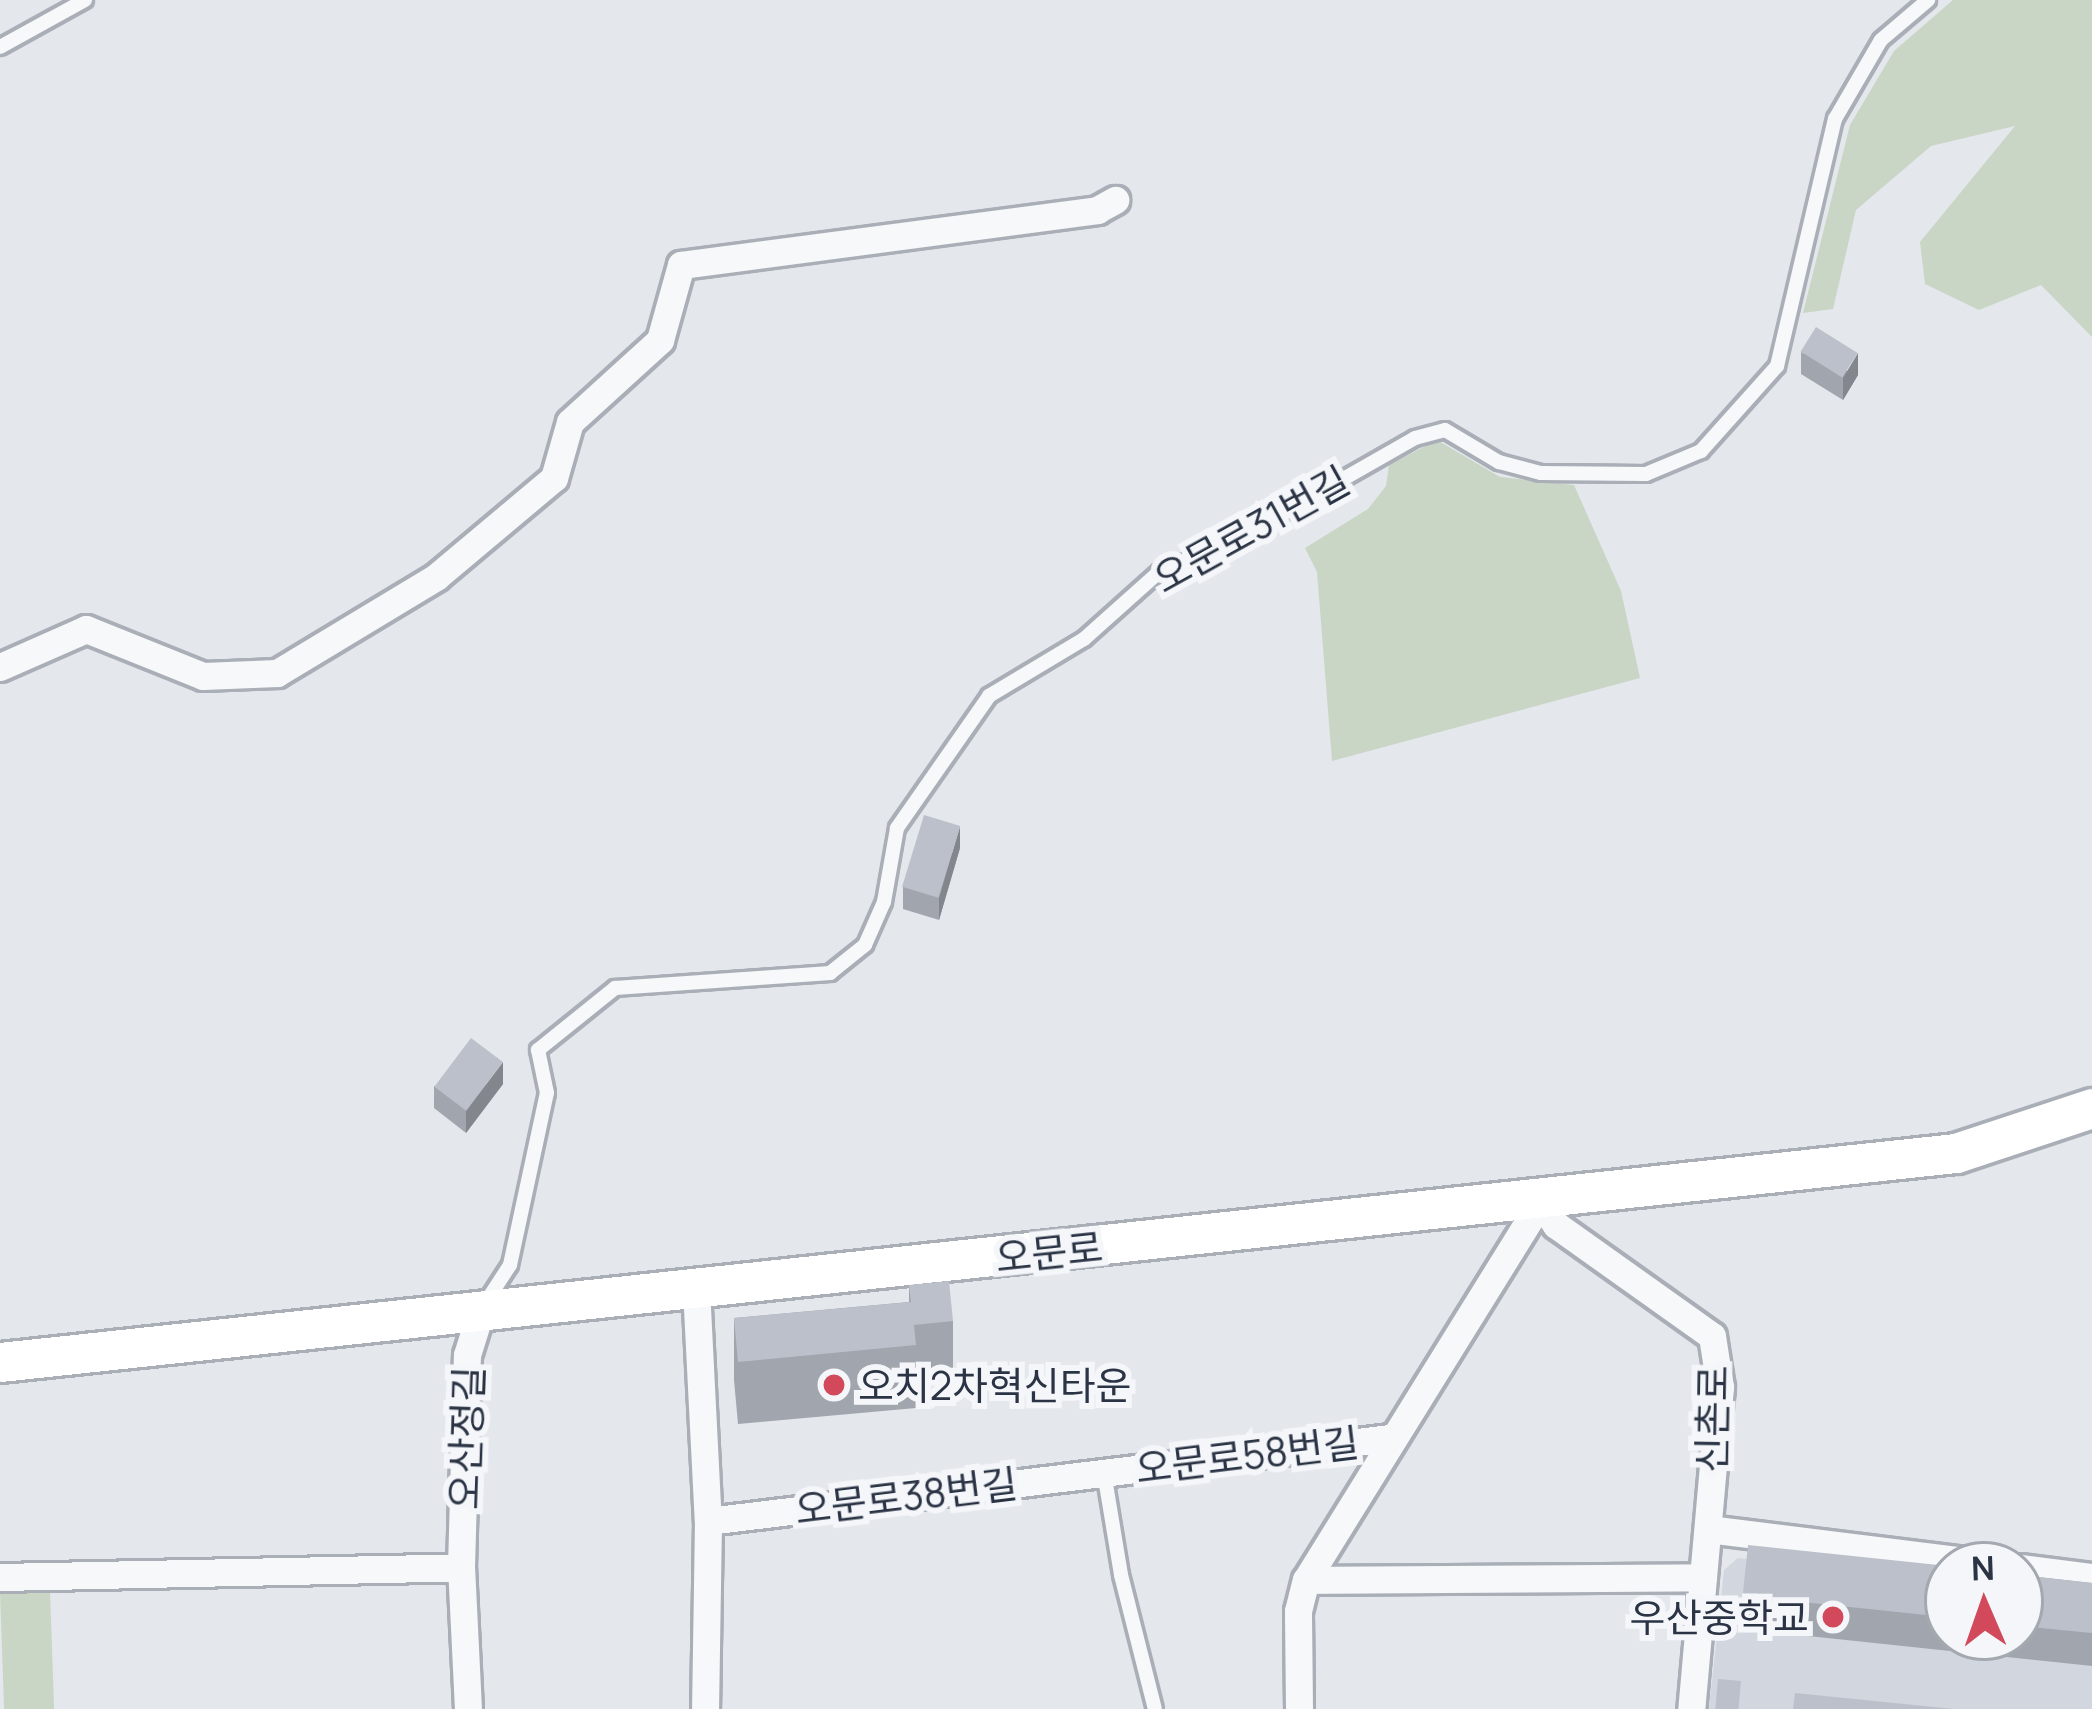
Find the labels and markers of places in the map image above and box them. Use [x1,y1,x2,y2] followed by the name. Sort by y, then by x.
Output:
[858,1362,1131,1408] place label: 오치2차혁신타운
[821,1372,847,1398] marker: 오치2차혁신타운
[1630,1594,1809,1640] place label: 우산중학교
[1820,1604,1846,1630] marker: 우산중학교

